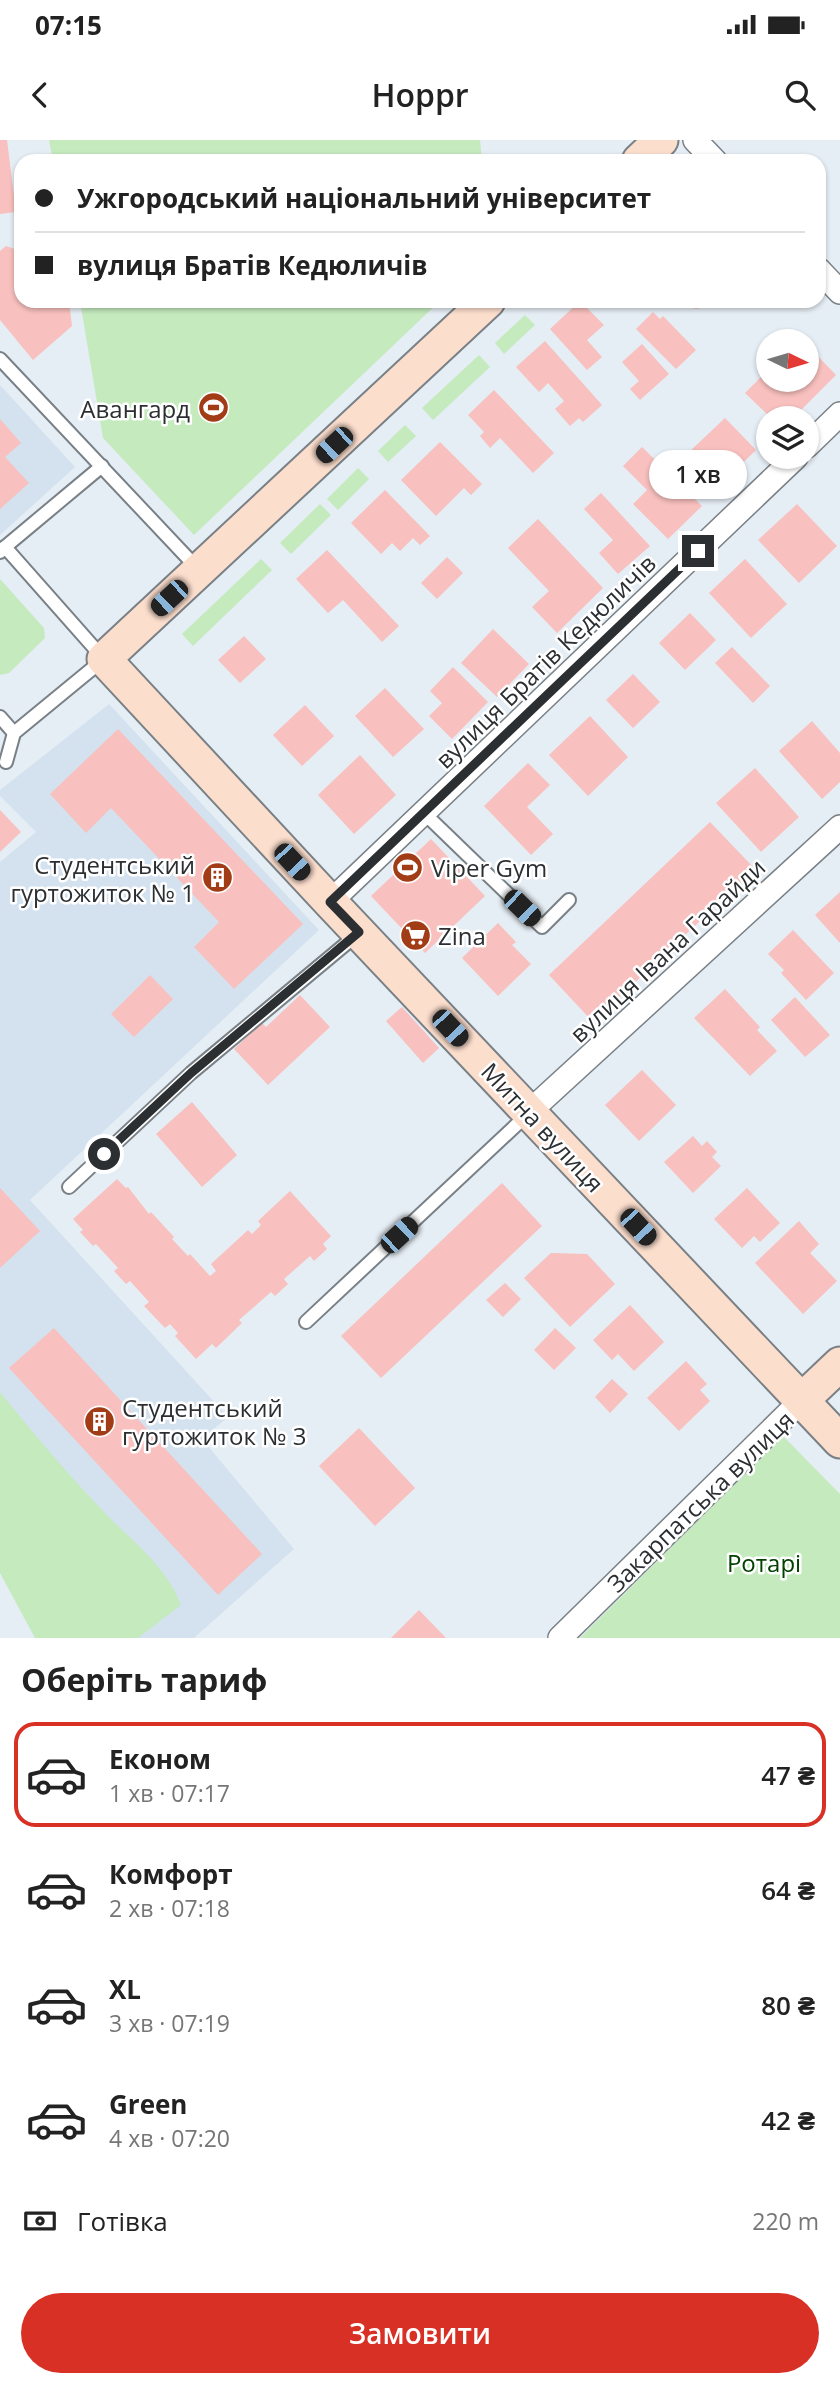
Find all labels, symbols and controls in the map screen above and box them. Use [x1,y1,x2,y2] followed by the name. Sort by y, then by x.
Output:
[35,7,102,43] text: 07:15
[371,73,469,116] text: Hoppr
[21,76,59,114] icon: back
[781,76,819,114] icon: search
[77,180,651,216] text: Ужгородський національний університет
[77,247,428,283] text: вулиця Братів Кедюличів
[756,329,819,392] north arrow
[756,329,819,469] map controls
[196,391,230,425] sports icon: Авангард
[80,392,190,425] place label: Авангард
[756,406,819,469] button: layers
[312,423,357,467] car
[649,450,747,498] callout: 1 хв
[675,458,721,490] text: 1 хв
[682,535,714,567] route end
[428,547,662,775] street label: вулиця Братів Кедюличів
[147,576,192,620] car
[270,839,315,885] car
[11,848,195,909] place label: Студентський гуртожиток № 1
[391,850,425,884] sports icon: Viper Gym
[431,851,547,884] place label: Viper Gym
[562,851,772,1049] street label: вулиця Івана Гарайди
[201,861,235,895] building icon: Студентський гуртожиток № 1
[500,886,545,930] car
[398,918,432,952] supermarket icon: Zina
[438,919,486,952] place label: Zina
[428,1005,473,1051] car
[474,1055,612,1199] street label: Митна вулиця
[88,1138,120,1170] route start
[616,1204,661,1250] car
[377,1213,422,1257] car
[122,1391,306,1452] place label: Студентський гуртожиток № 3
[599,1403,801,1599] street label: Закарпатська вулиця
[82,1404,116,1438] building icon: Студентський гуртожиток № 3
[727,1546,801,1579] park label: Ротарі
[21,1658,267,1701] text: Оберіть тариф
[109,1741,211,1777] text: Економ
[25,1743,88,1806] icon: car
[761,1757,815,1793] text: 47 ₴
[109,1777,230,1809] text: 1 хв · 07:17
[109,1856,233,1892] text: Комфорт
[25,1858,88,1921] icon: car
[761,1872,815,1908] text: 64 ₴
[109,1892,230,1924] text: 2 хв · 07:18
[109,1971,141,2007] text: XL
[25,1973,88,2036] icon: car
[761,1987,815,2023] text: 80 ₴
[109,2007,230,2039] text: 3 хв · 07:19
[109,2086,187,2122] text: Green
[25,2088,88,2151] icon: car
[761,2102,815,2138] text: 42 ₴
[109,2122,230,2154] text: 4 хв · 07:20
[21,2202,59,2240] icon: cash
[77,2203,168,2239] text: Готівка
[752,2205,819,2237] text: 220 m
[21,2293,819,2373] button: Замовити

